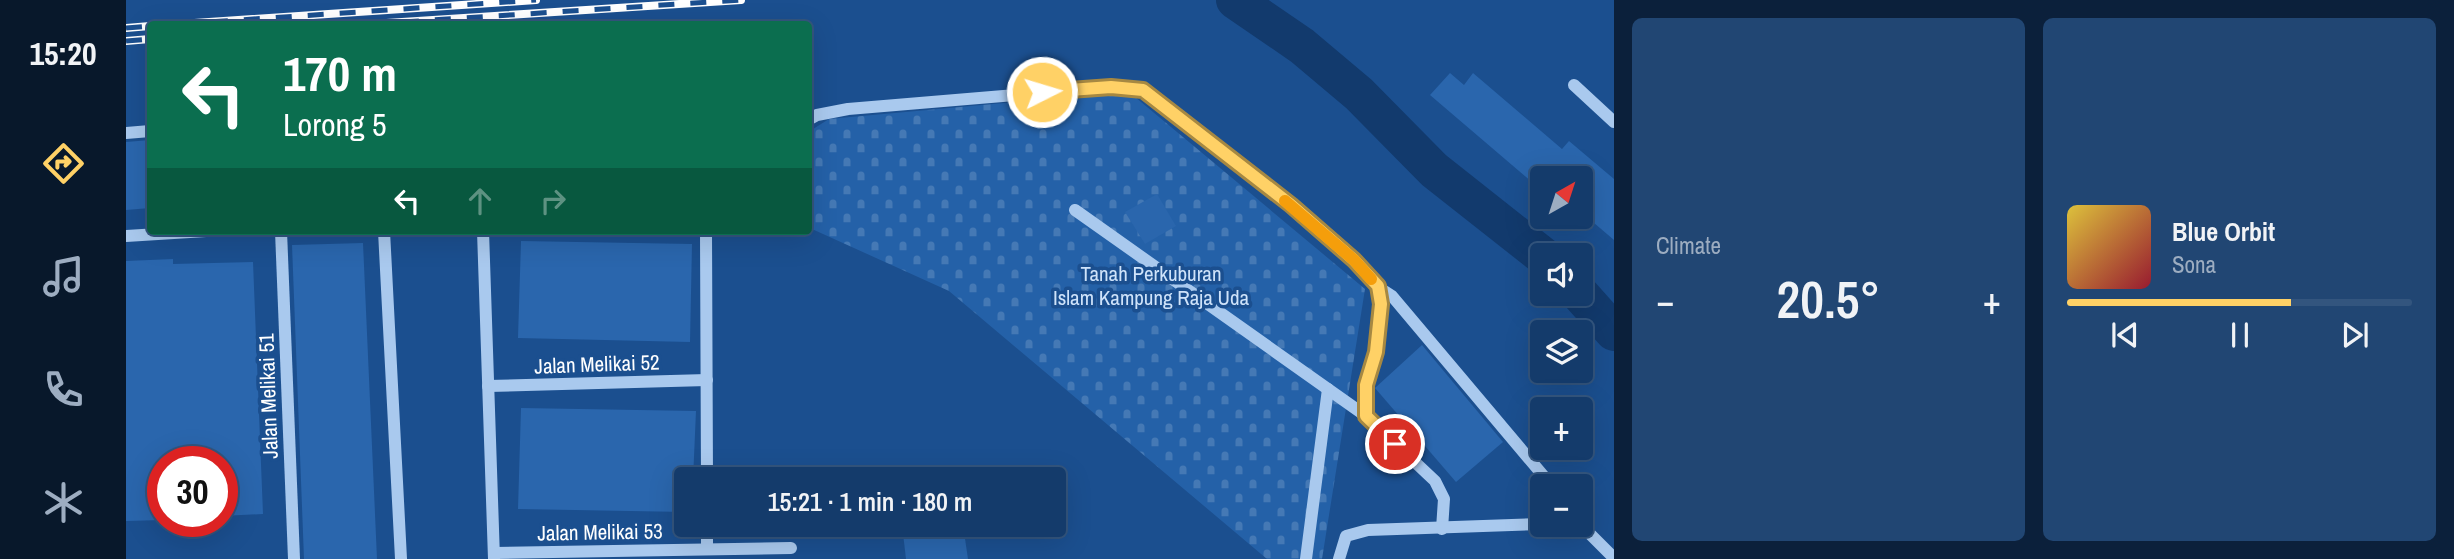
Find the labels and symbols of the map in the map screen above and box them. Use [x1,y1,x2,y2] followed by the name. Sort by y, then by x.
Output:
[1005,55,1079,129] position arrow
[1530,166,1592,229] north arrow
[1053,259,1250,312] park label: Tanah Perkuburan Islam Kampung Raja Uda
[251,332,285,459] street label: Jalan Melikai 51
[534,347,660,381] street label: Jalan Melikai 52
[1365,414,1425,474] pin
[147,446,238,537] speed limit sign: 30
[537,516,663,548] street label: Jalan Melikai 53

